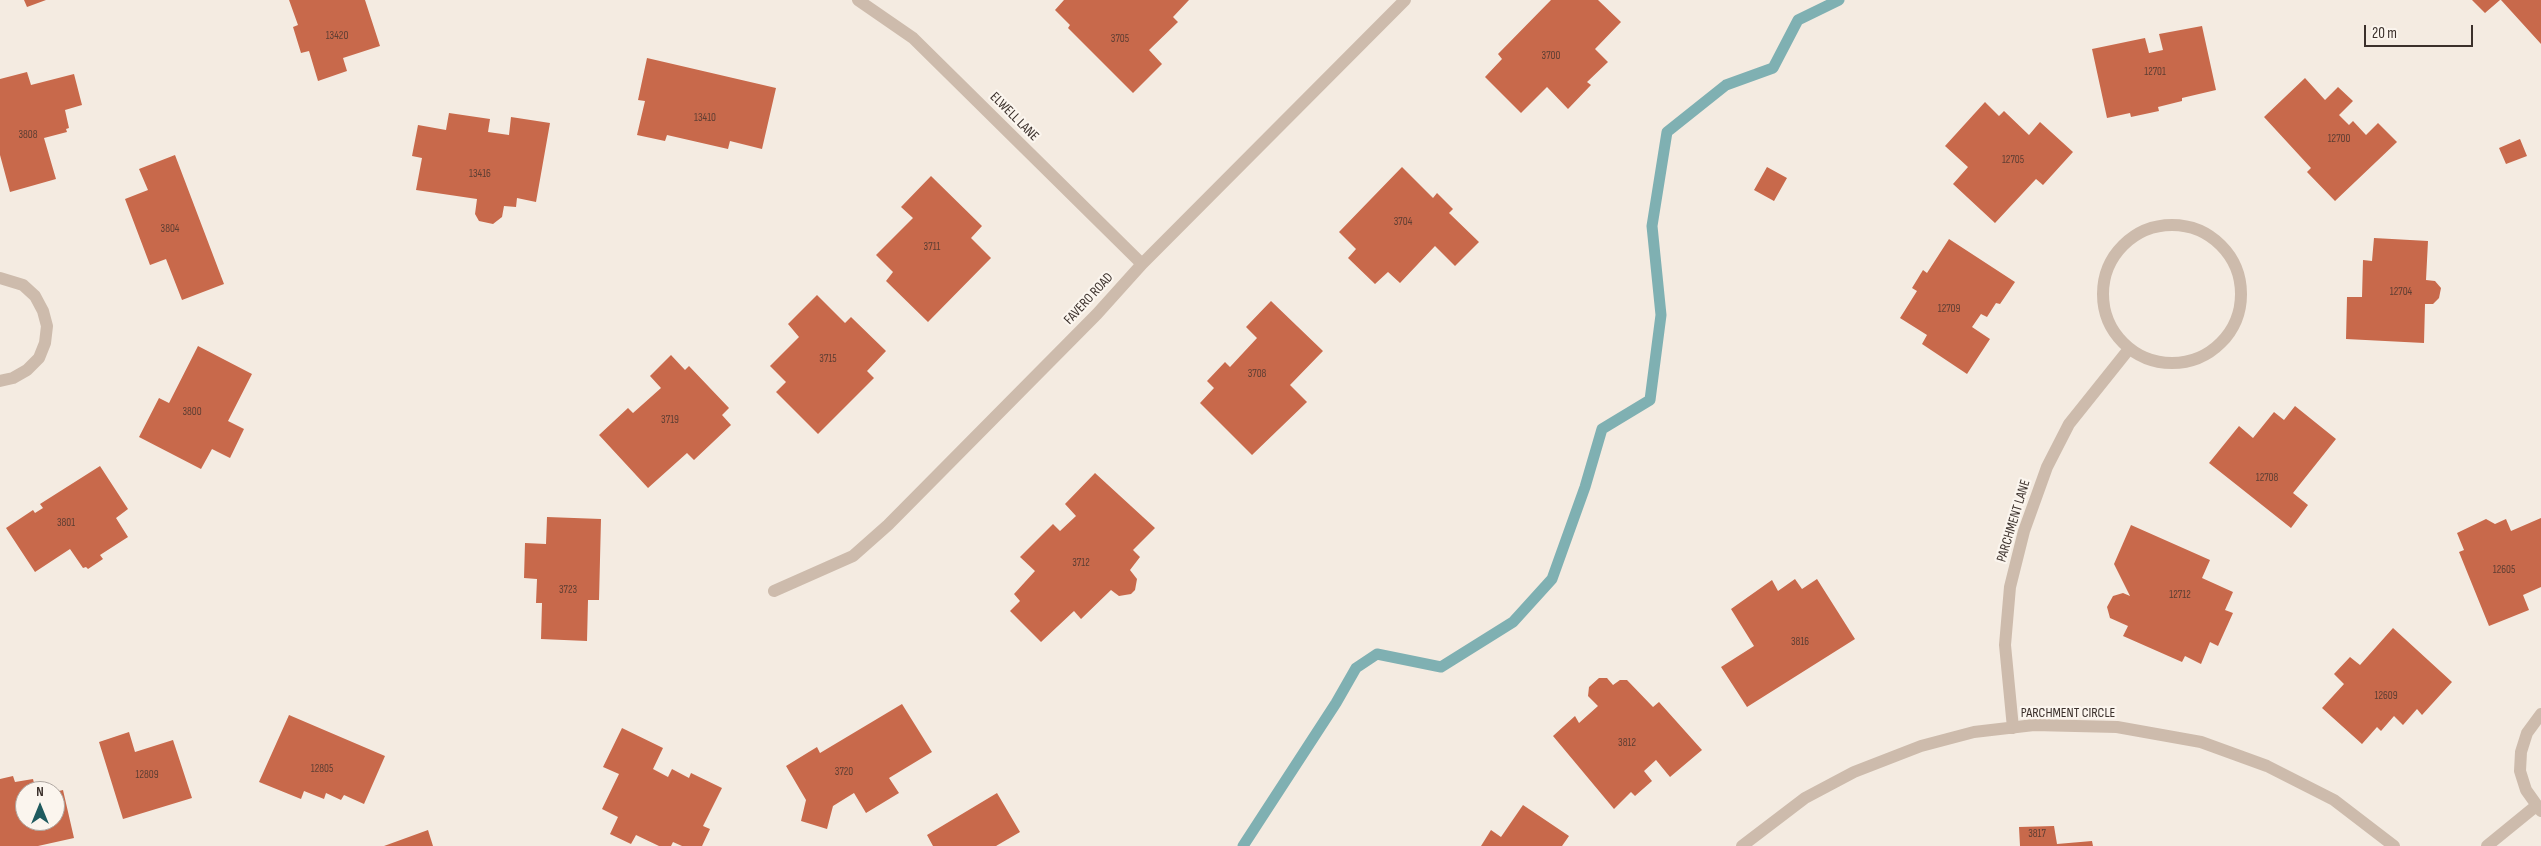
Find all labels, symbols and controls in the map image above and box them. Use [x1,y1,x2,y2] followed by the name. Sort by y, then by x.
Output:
[2366,15,2475,47] scale bar
[2372,24,2397,43] text: 20 m
[326,29,348,43] house number: 13420
[1111,32,1129,46] house number: 3705
[1542,49,1560,63] house number: 3700
[2144,65,2166,79] house number: 12701
[986,89,1042,145] street label: ELWELL LANE
[694,111,716,125] house number: 13410
[18,128,38,142] house number: 3808
[2328,132,2350,146] house number: 12700
[2002,153,2024,167] house number: 12705
[469,167,491,181] house number: 13416
[1394,215,1412,229] house number: 3704
[161,222,179,236] house number: 3804
[924,240,940,254] house number: 3711
[1061,270,1117,328] street label: FAVERO ROAD
[2390,285,2412,299] house number: 12704
[1938,302,1960,316] house number: 12709
[819,352,837,366] house number: 3715
[1248,367,1266,381] house number: 3708
[182,405,202,419] house number: 3800
[661,413,679,427] house number: 3719
[2256,471,2278,485] house number: 12708
[1994,478,2034,564] street label: PARCHMENT LANE
[57,516,75,530] house number: 3801
[1072,556,1090,570] house number: 3712
[2493,563,2515,577] house number: 12605
[559,583,577,597] house number: 3723
[2169,588,2191,602] house number: 12712
[1791,635,1809,649] house number: 3816
[2374,689,2398,703] house number: 12609
[2021,705,2115,721] street label: PARCHMENT CIRCLE
[1618,736,1636,750] house number: 3812
[311,762,333,776] house number: 12805
[835,765,853,779] house number: 3720
[135,768,159,782] house number: 12809
[15,781,65,831] north arrow
[36,783,44,800] text: N
[2028,827,2046,841] house number: 3817

